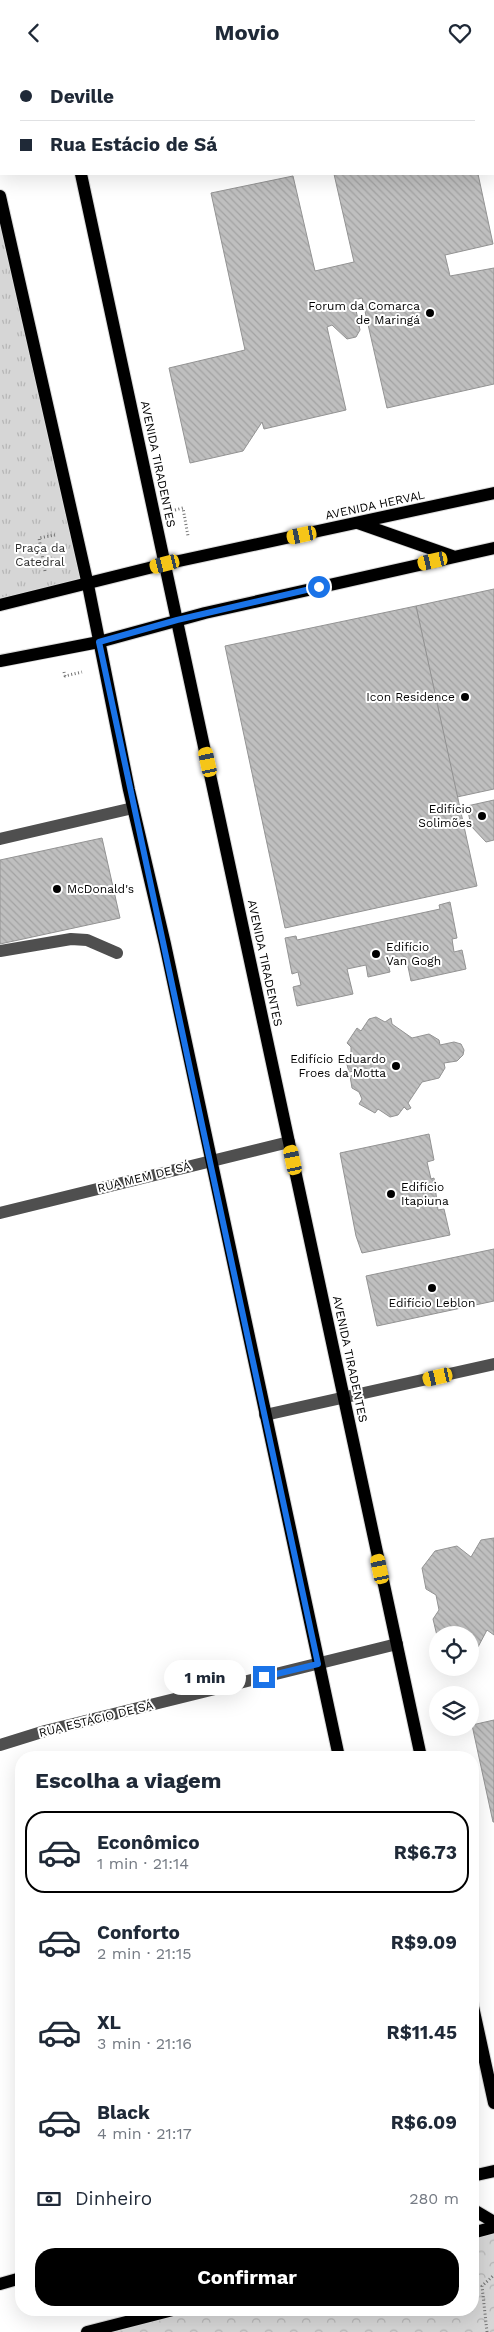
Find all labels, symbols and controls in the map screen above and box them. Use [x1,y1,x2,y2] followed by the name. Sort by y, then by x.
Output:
[20,19,48,47] icon: back
[446,19,474,47] icon: heart
[215,20,279,45] text: Movio
[50,85,114,108] text: Deville
[50,133,217,156] text: Rua Estácio de Sá
[308,299,420,327] place label: Forum da Comarca de Maringá
[424,307,436,319] marker: Forum da Comarca de Maringá
[138,399,178,529] street label: AVENIDA TIRADENTES
[324,488,426,522] street label: AVENIDA HERVAL
[285,525,318,545] car
[15,541,65,569] park label: Praça da Catedral
[416,550,449,572] car
[148,553,181,575] car
[308,576,330,598] route start
[366,690,455,704] place label: Icon Residence
[459,691,471,703] marker: Icon Residence
[197,746,218,778] car
[418,802,472,830] place label: Edifício Solimões
[476,810,488,822] marker: Edifício Solimões
[67,882,134,896] place label: McDonald's
[51,883,63,895] marker: McDonald's
[245,898,285,1028] street label: AVENIDA TIRADENTES
[386,940,441,968] place label: Edifício Van Gogh
[370,948,382,960] marker: Edifício Van Gogh
[290,1052,386,1080] place label: Edifício Eduardo Froes da Motta
[390,1060,402,1072] marker: Edifício Eduardo Froes da Motta
[282,1144,303,1176] car
[96,1159,192,1195] street label: RUA MEM DE SÁ
[401,1180,449,1208] place label: Edifício Itapiuna
[385,1188,397,1200] marker: Edifício Itapiuna
[426,1282,438,1294] marker: Edifício Leblon
[330,1294,370,1424] street label: AVENIDA TIRADENTES
[388,1296,476,1310] place label: Edifício Leblon
[421,1366,454,1388] car
[369,1553,390,1585] car
[429,1626,479,1736] map controls
[429,1626,479,1676] button: locate
[164,1659,246,1695] callout: 1 min
[253,1666,275,1688] route end
[184,1668,226,1687] text: 1 min
[429,1686,479,1736] button: layers
[37,1698,155,1740] street label: RUA ESTÁCIO DE SÁ
[35,1768,222,1793] text: Escolha a viagem
[37,1830,82,1875] icon: car
[97,1831,200,1854] text: Econômico
[394,1841,457,1864] text: R$6.73
[97,1854,189,1873] text: 1 min · 21:14
[37,1920,82,1965] icon: car
[97,1921,180,1944] text: Conforto
[391,1931,457,1954] text: R$9.09
[97,1944,192,1963] text: 2 min · 21:15
[37,2010,82,2055] icon: car
[97,2011,121,2034] text: XL
[387,2021,457,2044] text: R$11.45
[97,2034,192,2053] text: 3 min · 21:16
[37,2100,82,2145] icon: car
[97,2101,150,2124] text: Black
[391,2111,457,2134] text: R$6.09
[97,2124,192,2143] text: 4 min · 21:17
[35,2185,63,2213] icon: cash
[75,2187,152,2210] text: Dinheiro
[409,2189,459,2208] text: 280 m
[35,2248,459,2306] button: Confirmar

